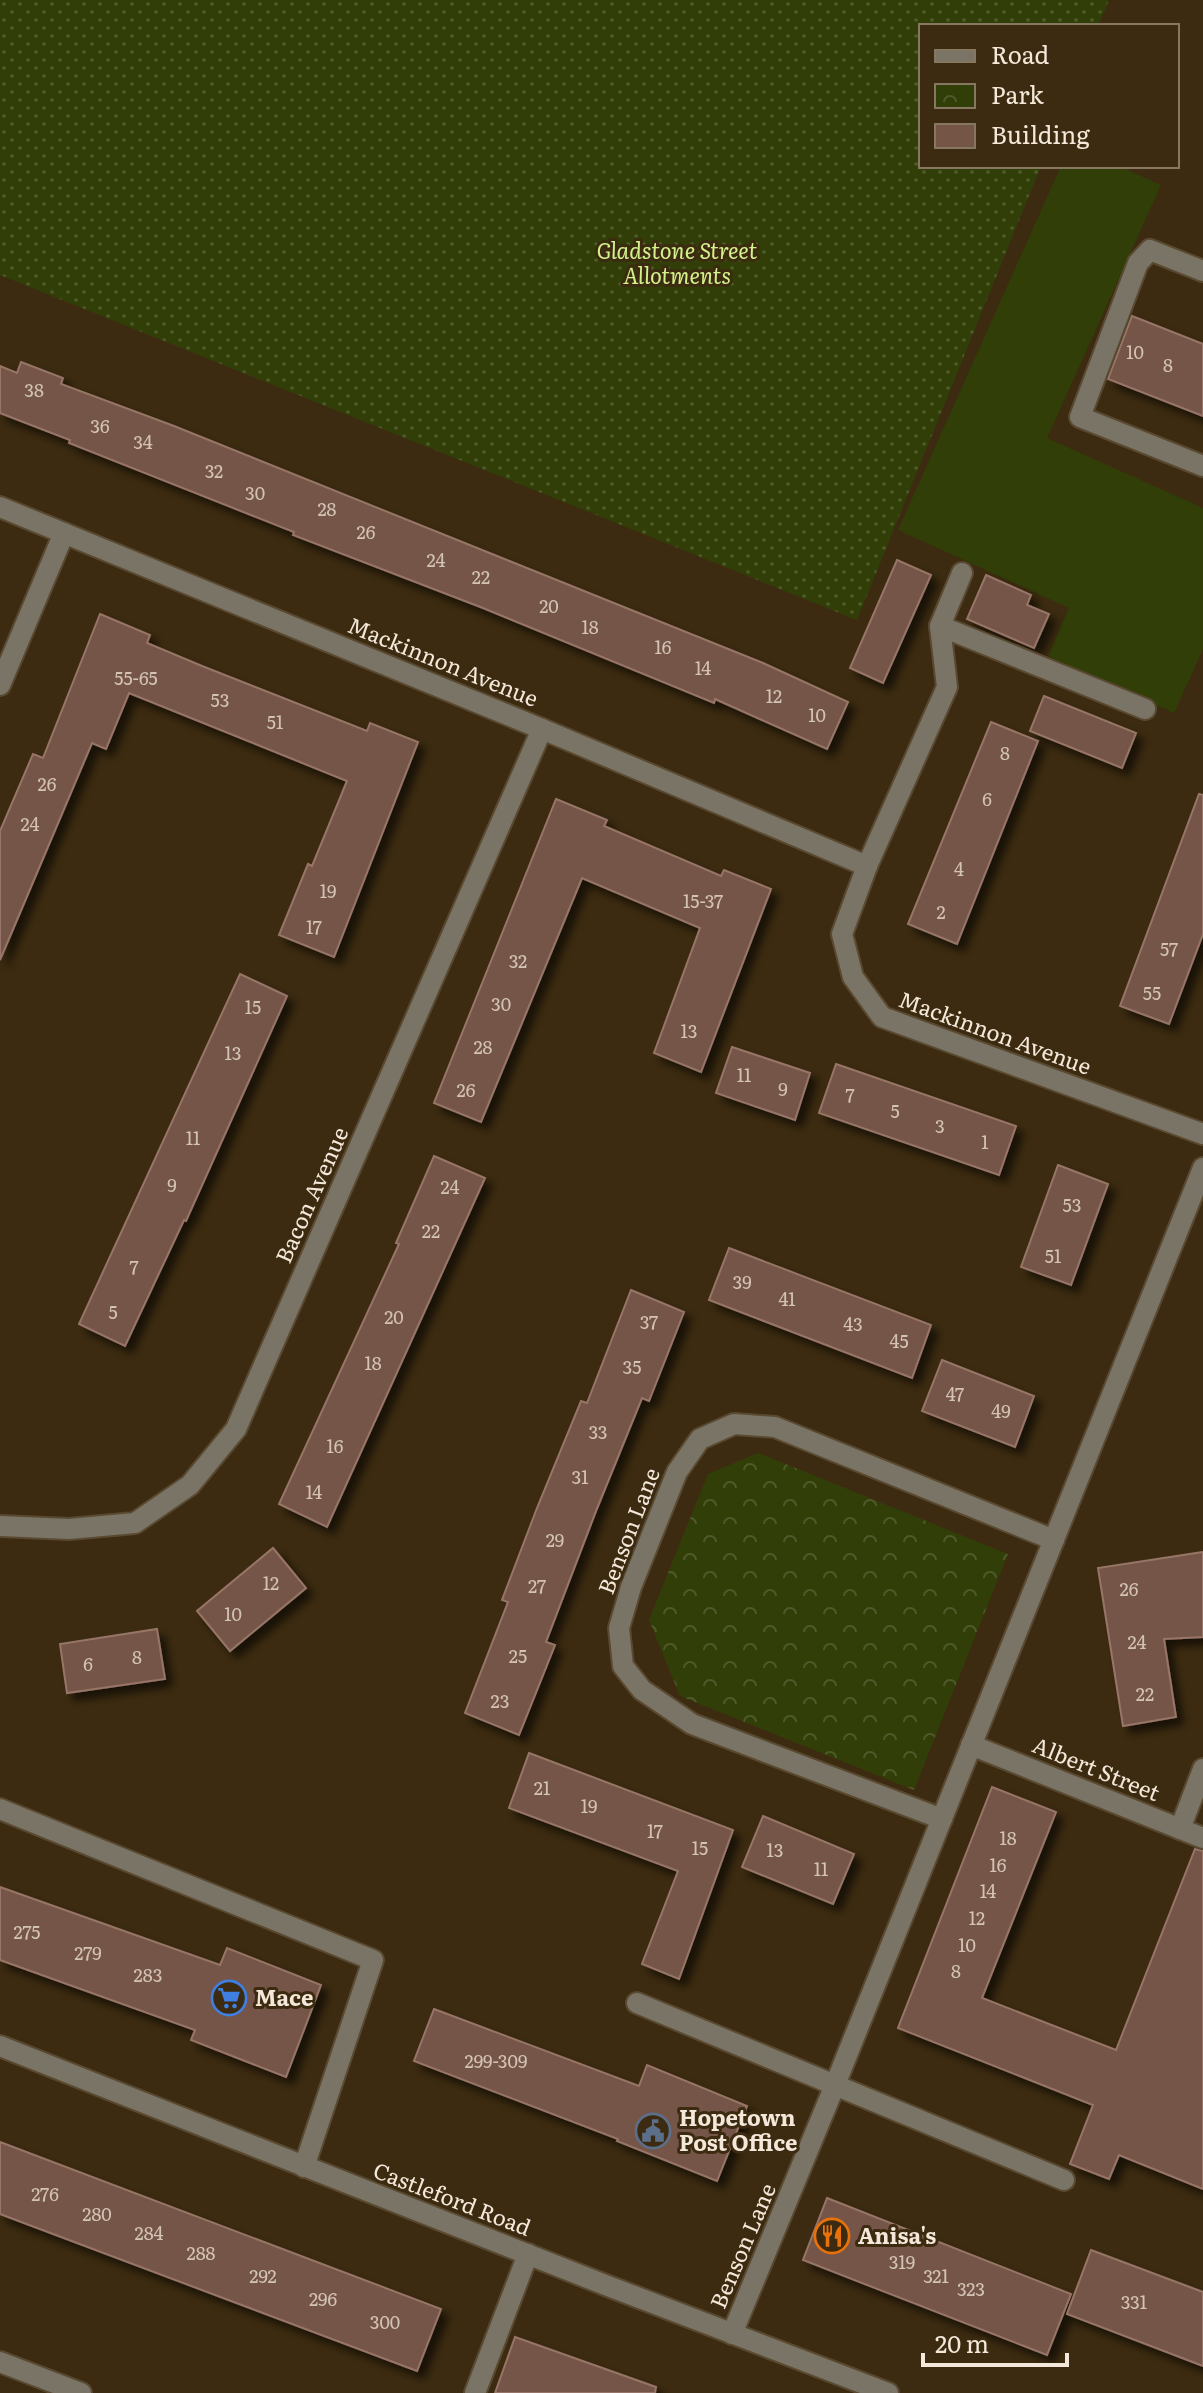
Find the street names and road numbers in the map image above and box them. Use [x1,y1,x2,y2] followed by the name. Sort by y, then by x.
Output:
[343,607,544,714] street label: Mackinnon Avenue
[895,981,1096,1082] street label: Mackinnon Avenue
[266,1121,355,1268] street label: Bacon Avenue
[588,1462,667,1599] street label: Benson Lane
[1028,1727,1165,1808] street label: Albert Street
[369,2152,536,2243] street label: Castleford Road
[700,2178,783,2313] street label: Benson Lane

